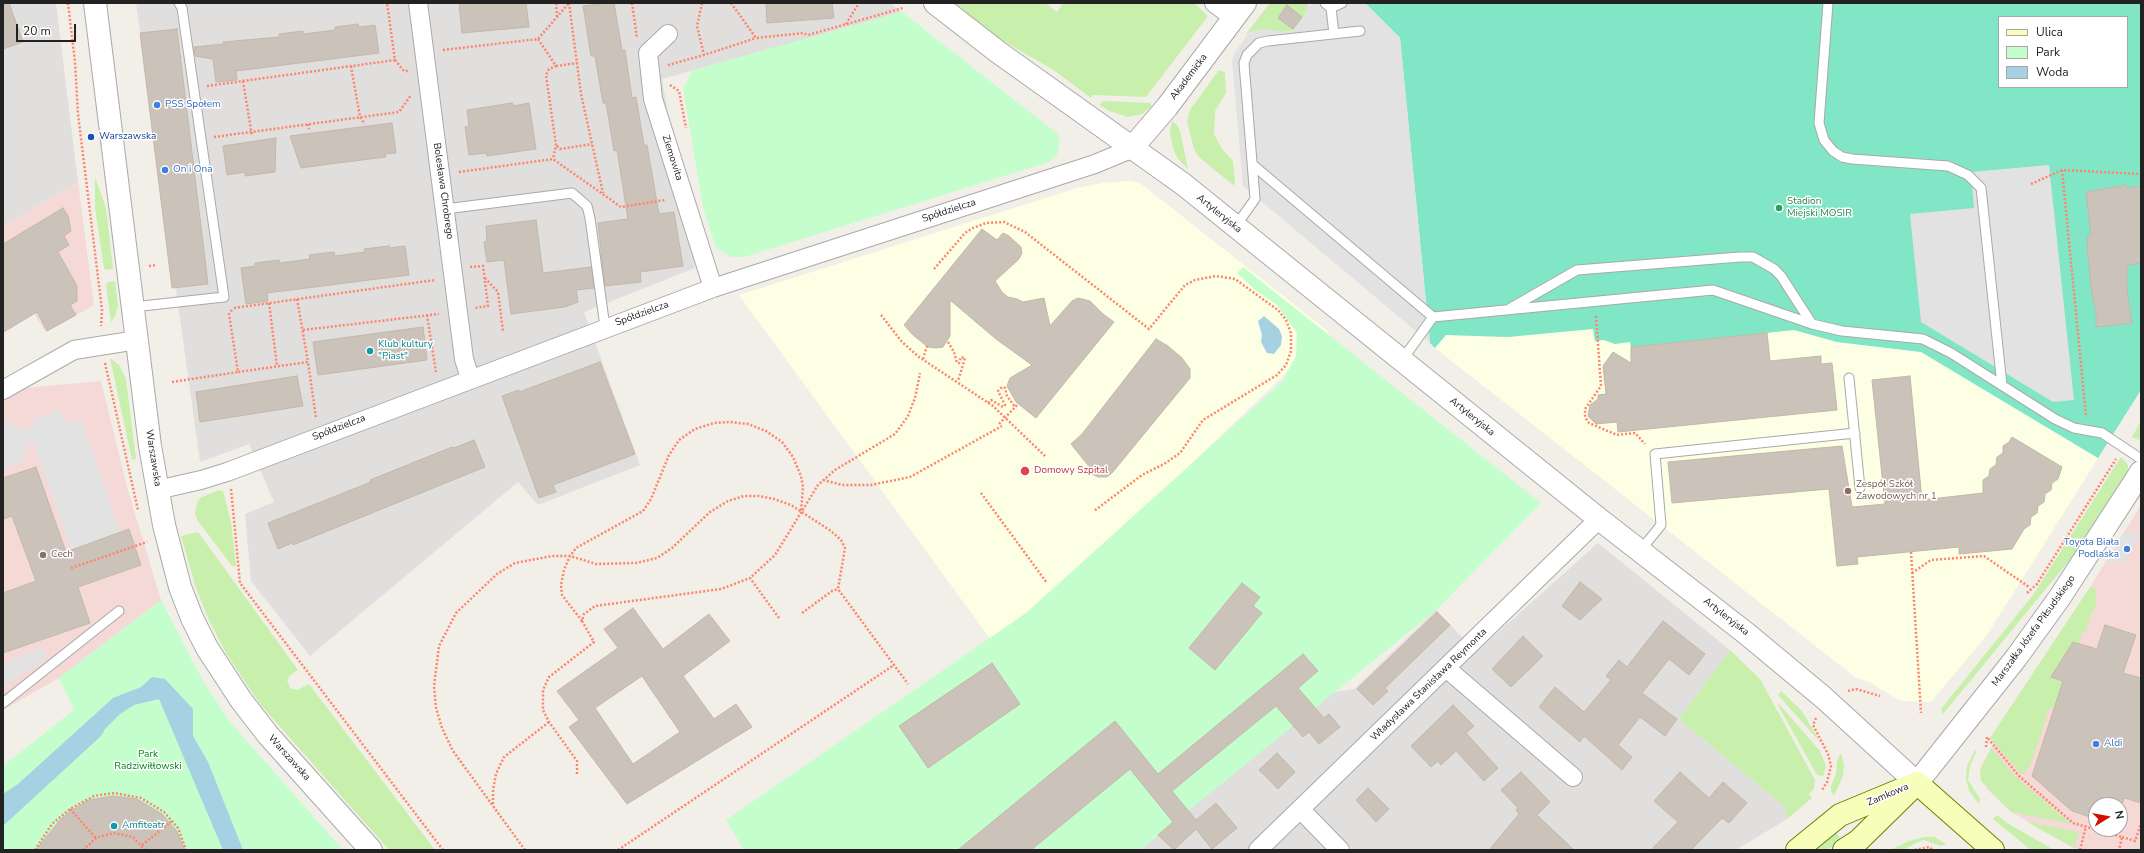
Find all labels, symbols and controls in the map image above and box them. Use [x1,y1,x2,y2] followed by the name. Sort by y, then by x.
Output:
[18,16,78,42] scale bar
[1998,16,2128,88] legend
[23,23,51,39] text: 20 m
[2036,24,2063,40] text: Ulica
[2036,44,2060,60] text: Park
[1168,52,1210,102] street label: Akademicka
[2036,64,2069,80] text: Woda
[165,99,221,111] place label: PSS Społem
[152,100,162,110] marker: PSS Społem
[99,131,156,143] place label: Warszawska
[86,132,96,142] marker: Warszawska
[659,134,685,182] street label: Ziemowita
[430,142,456,240] street label: Bolesława Chrobrego
[173,164,212,176] place label: On i Ona
[160,165,170,175] marker: On i Ona
[1194,192,1244,236] street label: Artyleryjska
[1787,196,1852,220] place label: Stadion Miejski MOSIR
[921,197,977,225] street label: Spółdzielcza
[1774,203,1784,213] marker: Stadion Miejski MOSIR
[614,299,670,329] street label: Spółdzielcza
[378,339,433,362] place label: Klub kultury "Piast"
[365,346,375,356] marker: Klub kultury "Piast"
[1447,395,1497,439] street label: Artyleryjska
[311,412,367,444] street label: Spółdzielcza
[143,429,163,487] street label: Warszawska
[1019,465,1031,477] marker: Domowy Szpital
[1034,465,1108,477] place label: Domowy Szpital
[1856,479,1937,502] place label: Zespół Szkół Zawodowych nr 1
[1843,486,1853,496] marker: Zespół Szkół Zawodowych nr 1
[2064,537,2119,560] place label: Toyota Biała Podlaska
[2122,544,2132,554] marker: Toyota Biała Podlaska
[51,549,73,561] place label: Cech
[38,550,48,560] marker: Cech
[1990,573,2078,689] street label: Marszałka Józefa Piłsudskiego
[1701,595,1751,639] street label: Artyleryjska
[1368,626,1490,744] street label: Władysława Stanisława Reymonta
[265,733,313,783] street label: Warszawska
[2104,738,2122,750] place label: Aldi
[2091,739,2101,749] marker: Aldi
[114,749,182,772] park label: Park Radziwiłłowski
[1866,781,1910,809] street label: Zamkowa
[2088,797,2128,837] north arrow
[2111,809,2127,820] text: N
[122,820,165,832] place label: Amfiteatr
[109,821,119,831] marker: Amfiteatr

